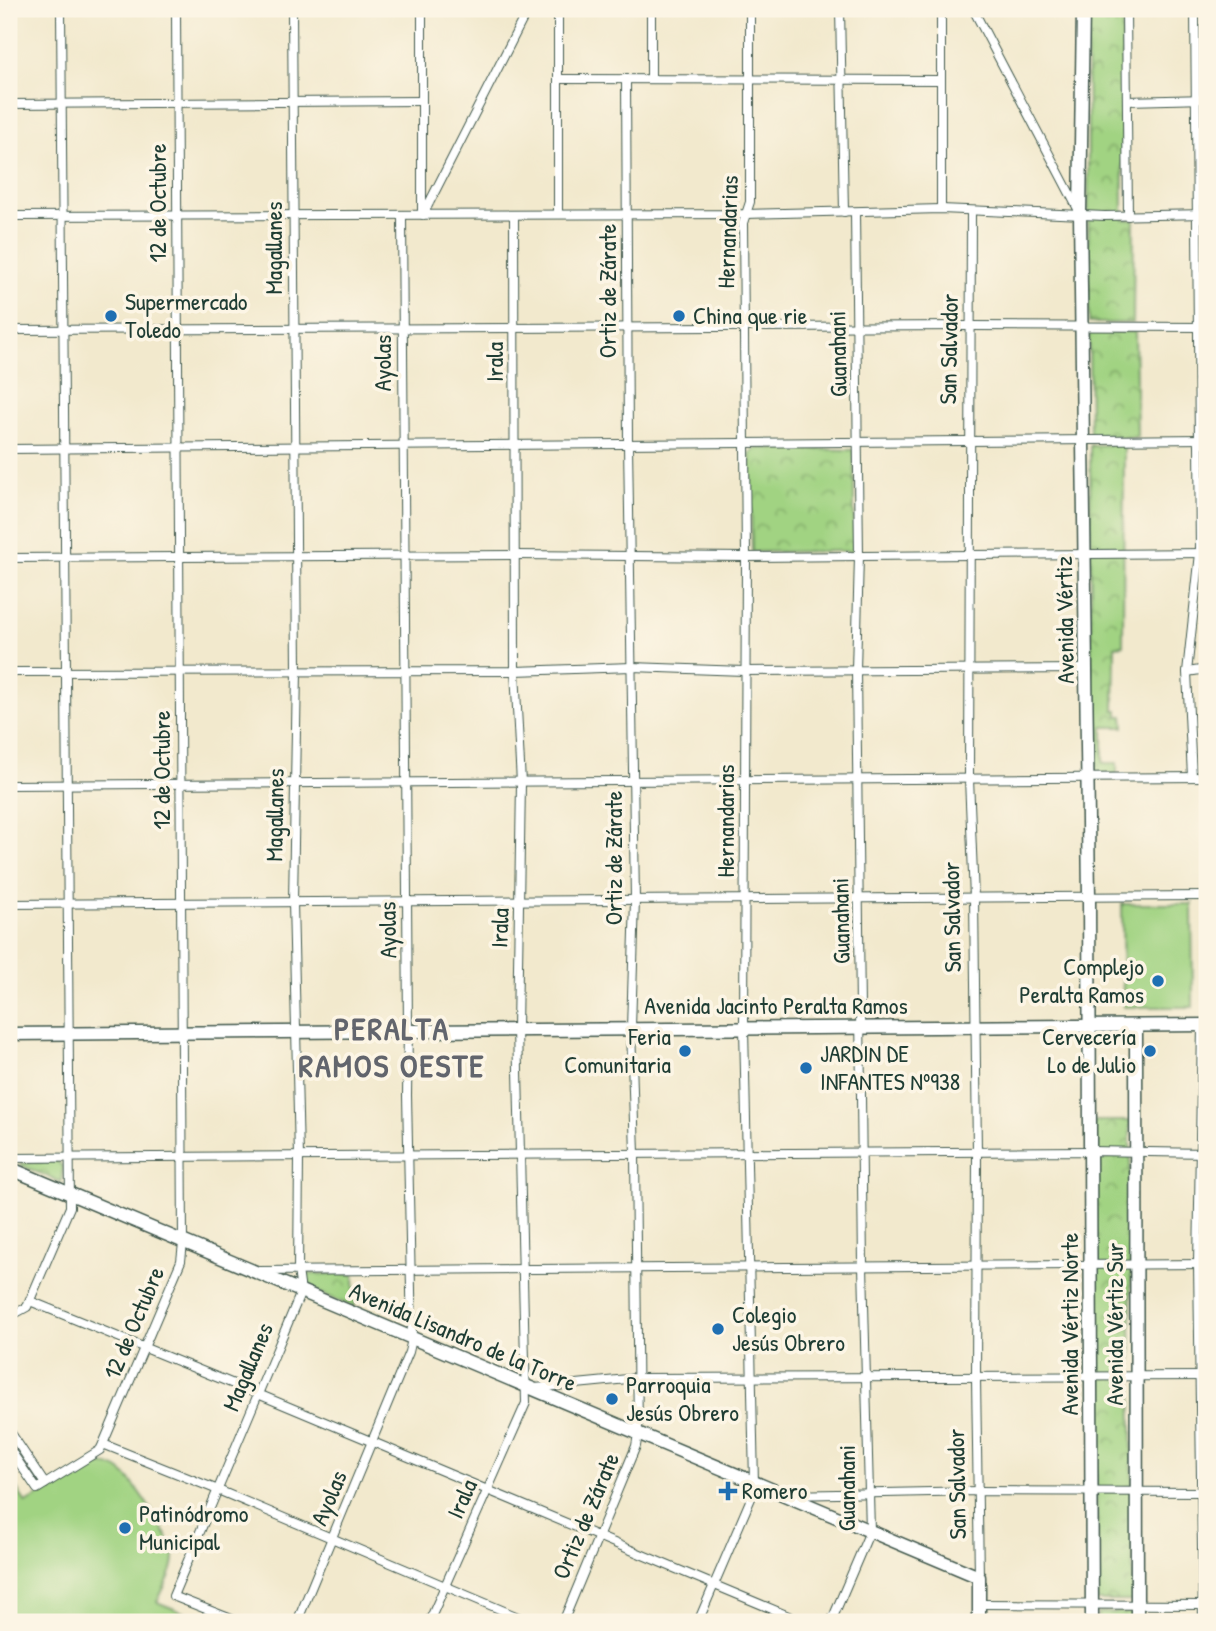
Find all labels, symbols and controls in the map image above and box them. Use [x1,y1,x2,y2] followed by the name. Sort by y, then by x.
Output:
[141,143,173,263] street label: 12 de Octubre
[709,175,745,289] street label: Hernandarias
[257,201,289,295] street label: Magallanes
[591,223,623,358] street label: Ortiz de Zárate
[125,285,248,345] place label: Supermercado Toledo
[931,293,965,405] street label: San Salvador
[693,299,808,331] place label: China que rie
[103,308,119,324] marker: Supermercado Toledo
[671,308,687,324] marker: China que rie
[820,310,854,398] street label: Guanahani
[366,335,398,391] street label: Ayolas
[478,342,510,382] street label: Irala
[1047,556,1081,684] street label: Avenida Vértiz
[145,710,177,830] street label: 12 de Octubre
[709,764,741,878] street label: Hernandarias
[257,768,291,862] street label: Magallanes
[597,790,629,925] street label: Ortiz de Zárate
[934,861,968,973] street label: San Salvador
[823,877,857,965] street label: Guanahani
[371,901,403,959] street label: Ayolas
[482,907,516,949] street label: Irala
[1019,950,1144,1010] place label: Complejo Peralta Ramos
[1150,973,1166,989] marker: Complejo Peralta Ramos
[644,989,908,1021] street label: Avenida Jacinto Peralta Ramos
[299,1007,485,1087] district label: PERALTA RAMOS OESTE
[564,1020,671,1080] place label: Feria Comunitaria
[1042,1020,1136,1080] place label: Cervecería Lo de Julio
[820,1037,960,1097] place label: JARDIN DE INFANTES Nº938
[677,1043,693,1059] marker: Feria Comunitaria
[1142,1043,1158,1059] marker: Cervecería Lo de Julio
[798,1060,814,1076] marker: JARDIN DE INFANTES Nº938
[1053,1232,1085,1415] street label: Avenida Vértiz Norte
[1098,1243,1130,1405] street label: Avenida Vértiz Sur
[95,1261,171,1384] street label: 12 de Octubre
[345,1274,582,1399] street label: Avenida Lisandro de la Torre
[732,1298,845,1358] place label: Colegio Jesús Obrero
[214,1317,280,1416] street label: Magallanes
[710,1321,726,1337] marker: Colegio Jesús Obrero
[626,1368,739,1428] place label: Parroquia Jesús Obrero
[604,1391,620,1407] marker: Parroquia Jesús Obrero
[939,1428,973,1540] street label: San Salvador
[830,1445,862,1531] street label: Guanahani
[544,1447,626,1584] street label: Ortiz de Zárate
[302,1465,354,1530] street label: Ayolas
[438,1474,484,1523] street label: Irala
[742,1474,808,1506] place label: Romero
[720,1483,736,1499] marker: Romero
[139,1497,249,1557] place label: Patinódromo Municipal
[117,1520,133,1536] marker: Patinódromo Municipal

